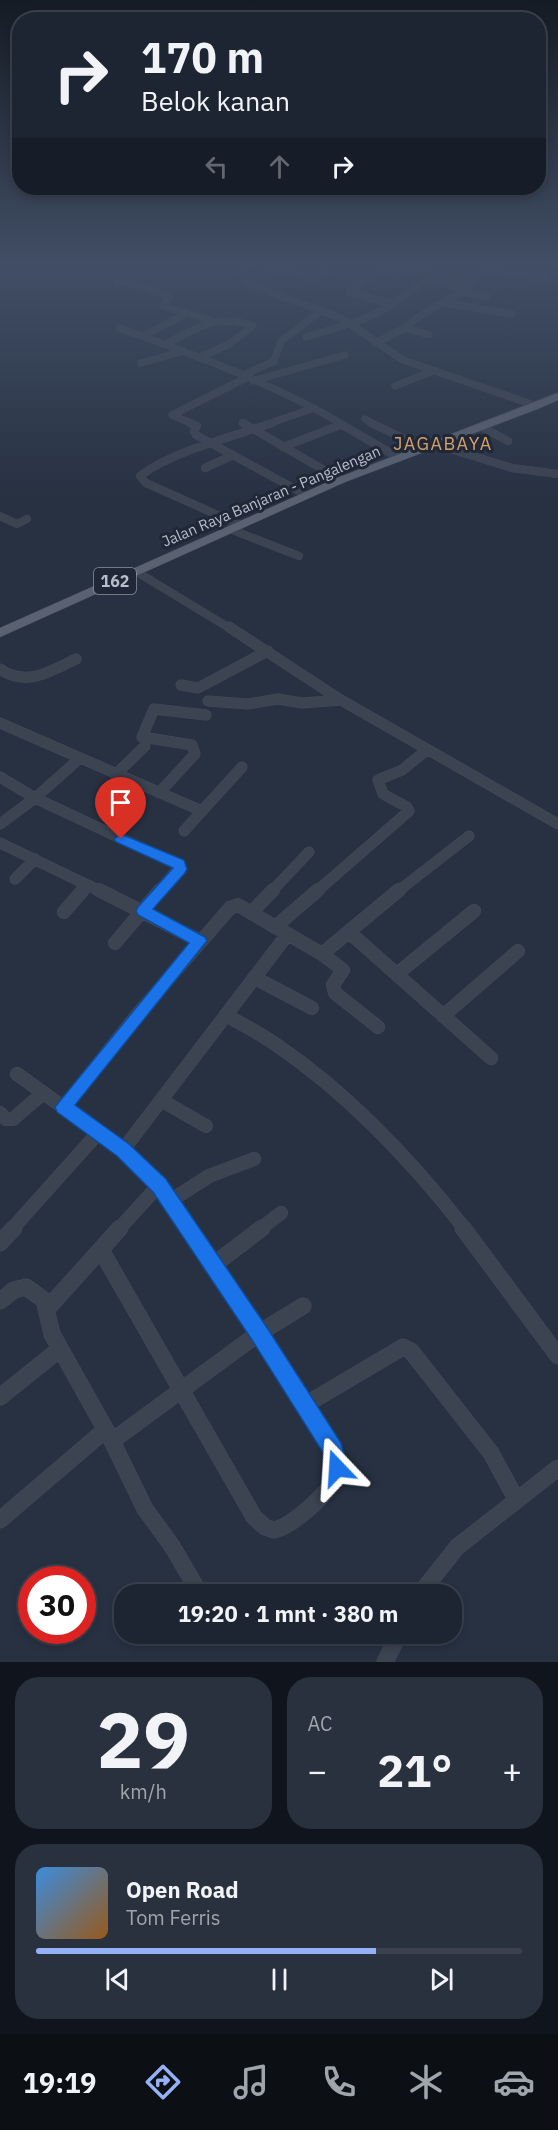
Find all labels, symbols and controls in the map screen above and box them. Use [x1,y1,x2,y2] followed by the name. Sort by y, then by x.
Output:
[141,30,264,85] text: 170 m
[42,36,120,114] icon: right
[141,83,290,118] text: Belok kanan
[200,150,233,183] icon: left
[263,150,296,183] icon: ahead
[326,150,359,183] icon: right
[393,432,493,455] district label: JAGABAYA
[159,441,383,551] street label: Jalan Raya Banjaran - Pangalengan
[94,568,136,594] road number: 162
[95,777,146,839] pin
[104,786,137,819] icon: arrive
[305,1436,369,1500] position arrow
[18,1566,96,1644] speed limit sign: 30
[178,1599,398,1628] text: 19:20 · 1 mnt · 380 m
[96,1688,190,1789] text: 29
[308,1710,332,1737] text: AC
[377,1741,452,1799] text: 21°
[308,1749,327,1792] text: −
[502,1749,522,1792] text: +
[120,1778,167,1805] text: km/h
[126,1875,239,1904] text: Open Road
[126,1904,221,1931] text: Tom Ferris
[101,1963,134,1996] icon: previous
[263,1963,296,1996] icon: pause
[425,1963,458,1996] icon: next
[142,2061,184,2103] icon: directions
[230,2061,272,2103] icon: music
[318,2061,360,2103] icon: phone
[405,2061,447,2103] icon: climate
[493,2061,535,2103] icon: car
[23,2065,97,2100] text: 19:19

